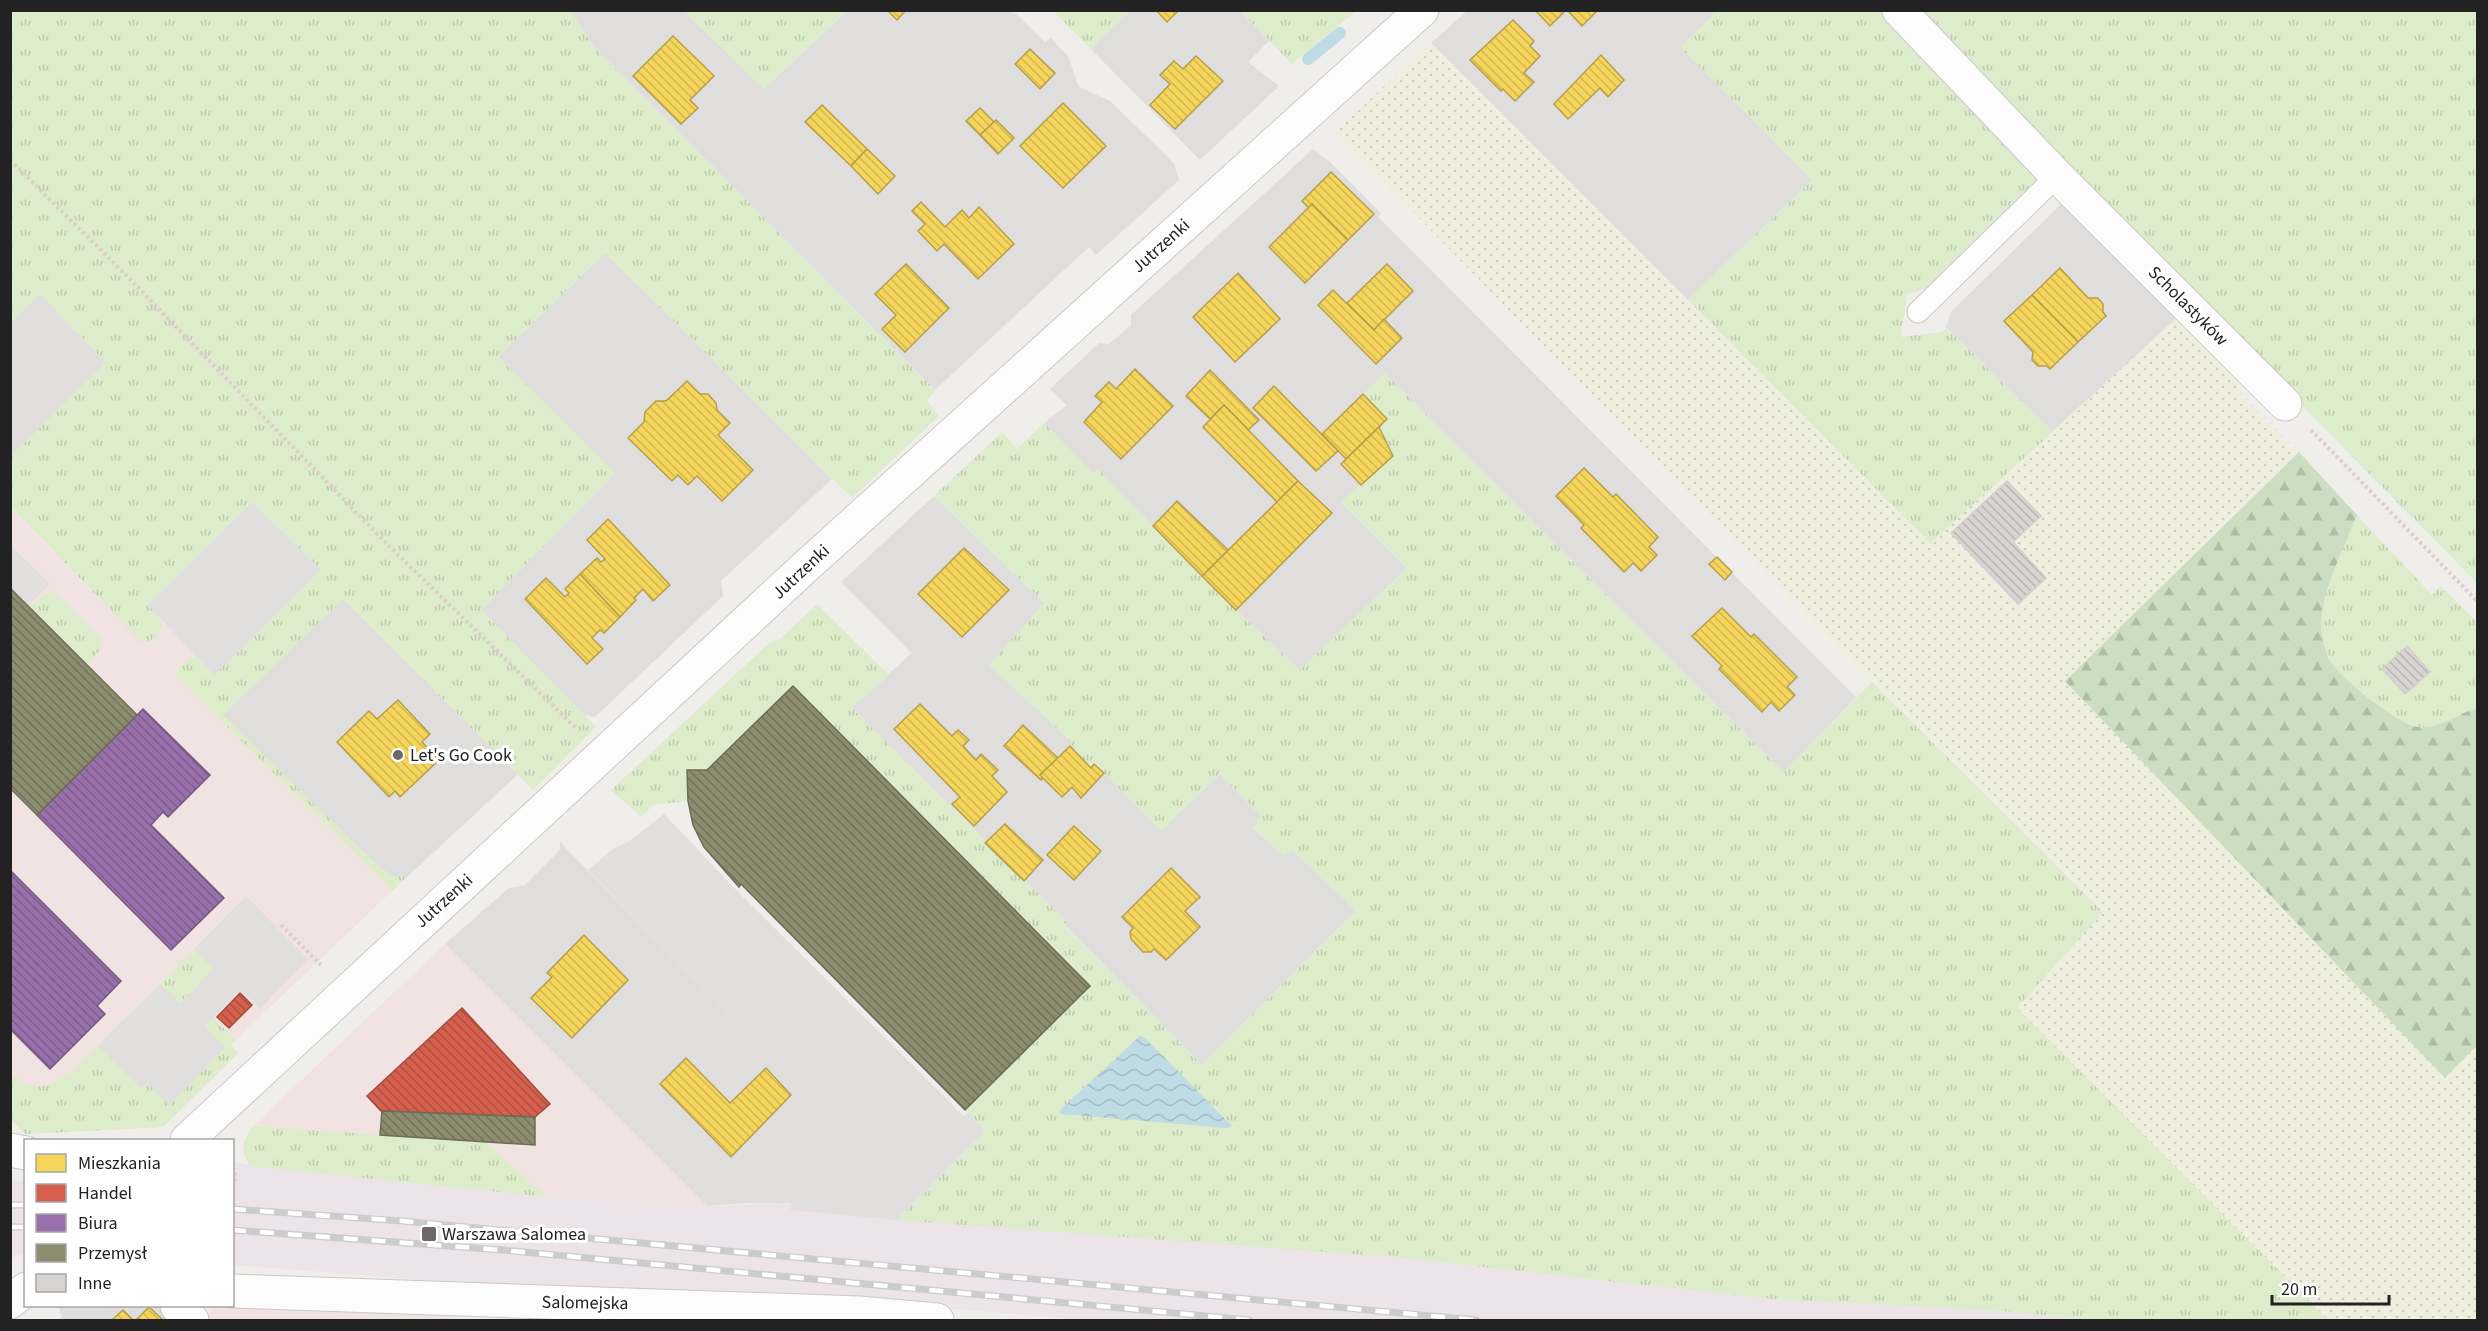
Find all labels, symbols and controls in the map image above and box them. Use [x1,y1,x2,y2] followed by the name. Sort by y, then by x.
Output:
[1127,213,1195,279] street label: Jutrzenki
[2142,260,2234,352] street label: Scholastyków
[767,539,835,605] street label: Jutrzenki
[410,743,512,768] place label: Let's Go Cook
[391,748,405,762] marker: Let's Go Cook
[410,868,478,934] street label: Jutrzenki
[24,1139,234,1307] legend
[78,1151,161,1176] text: Mieszkania
[78,1181,132,1206] text: Handel
[78,1211,118,1236] text: Biura
[442,1222,586,1247] place label: Warszawa Salomea
[420,1225,438,1243] marker: Warszawa Salomea
[78,1241,148,1266] text: Przemysł
[2272,1268,2389,1306] scale bar
[78,1271,111,1296] text: Inne
[2281,1277,2317,1302] text: 20 m
[541,1290,629,1316] street label: Salomejska

